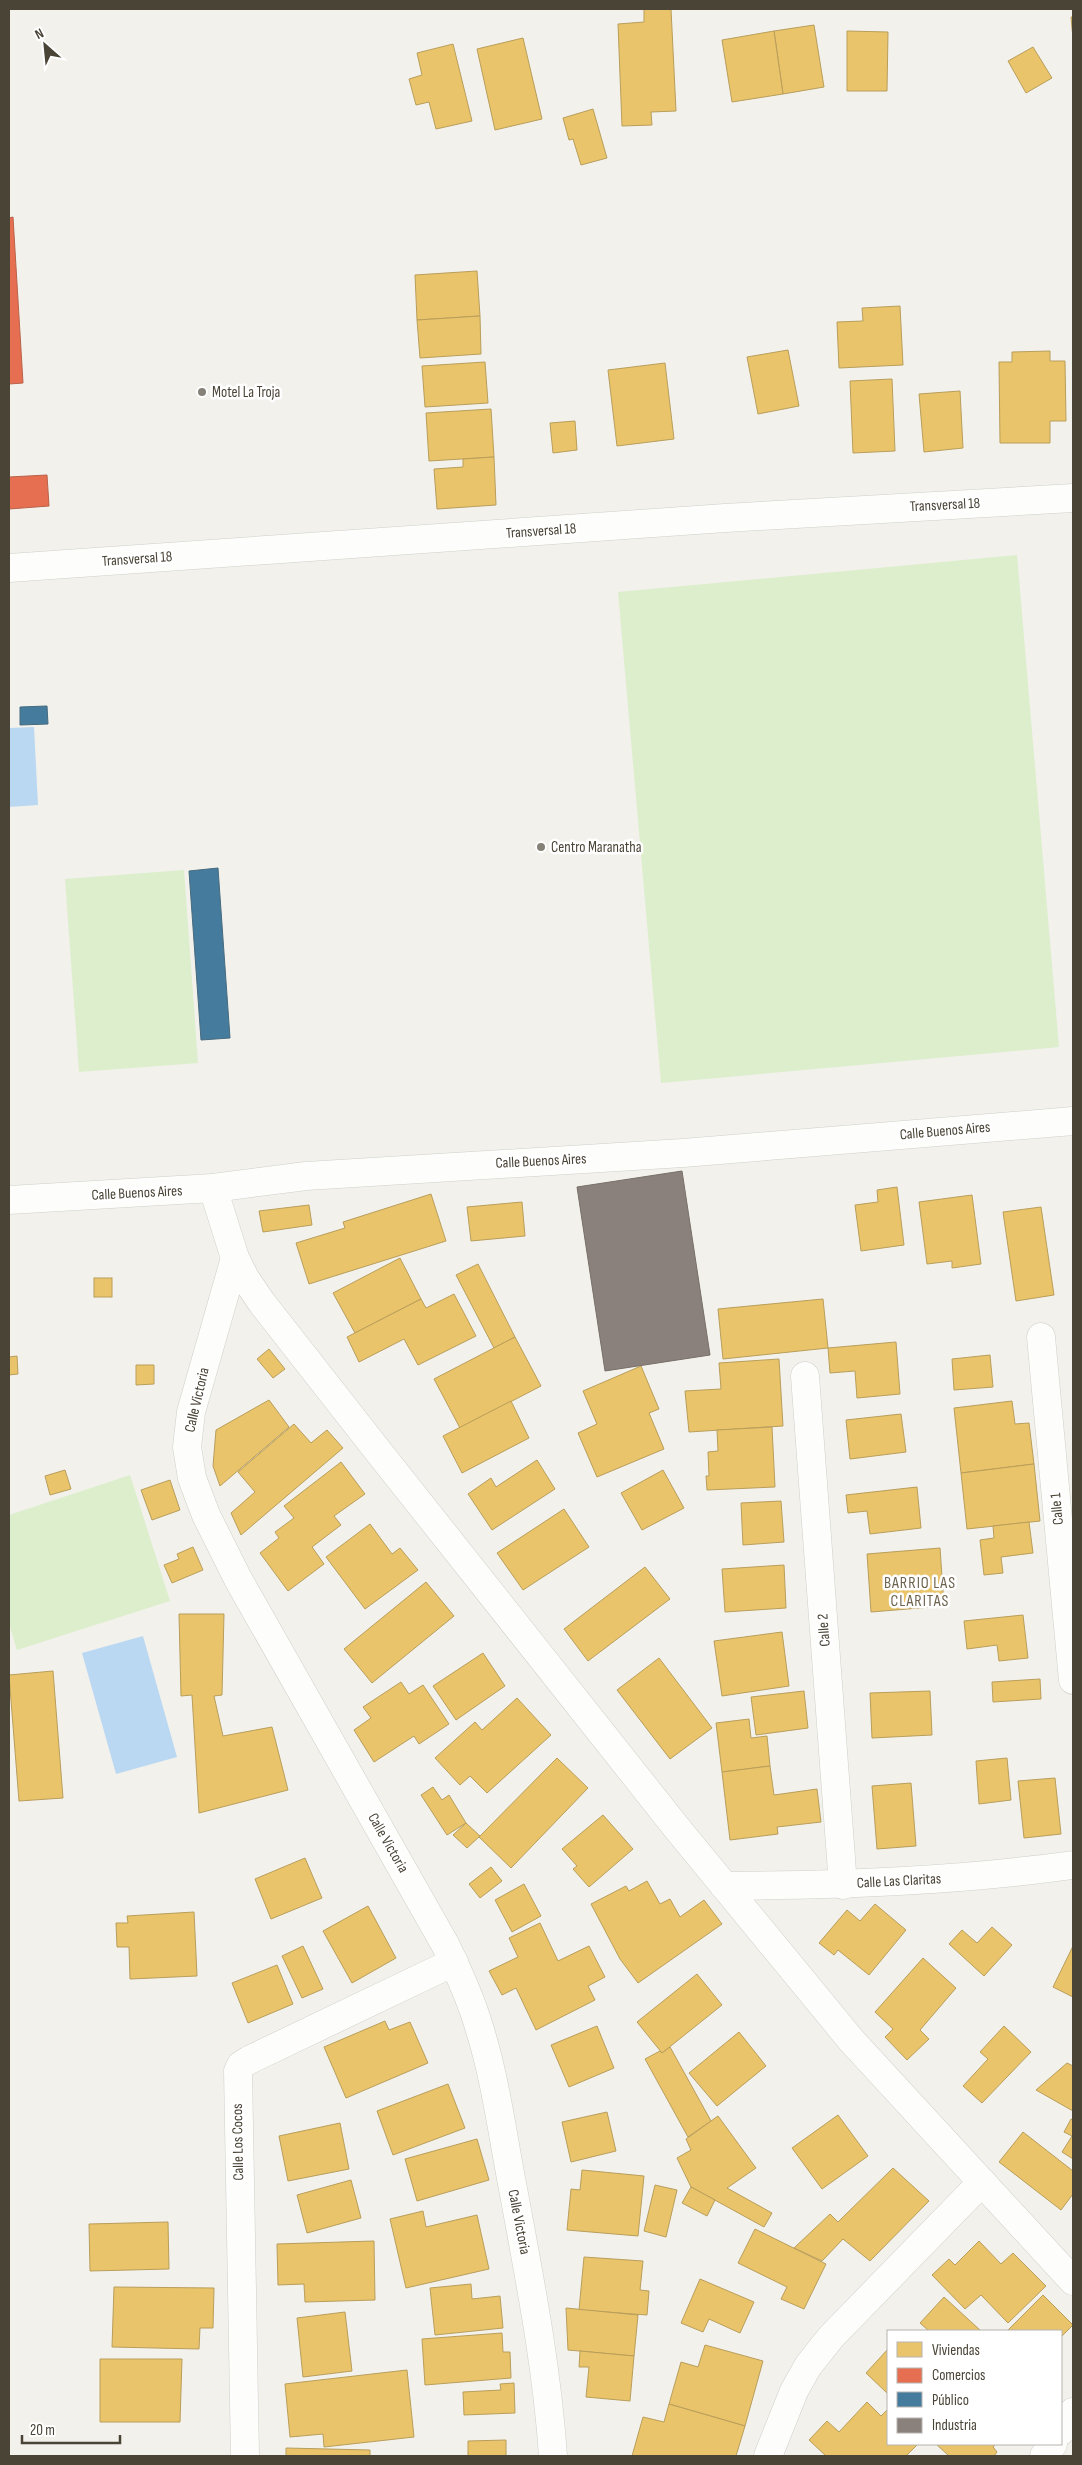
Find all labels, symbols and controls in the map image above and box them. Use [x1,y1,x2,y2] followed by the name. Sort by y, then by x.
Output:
[20,20,70,70] north arrow
[32,25,47,43] text: N
[212,383,280,402] place label: Motel La Troja
[196,386,208,398] marker: Motel La Troja
[909,494,981,516] street label: Transversal 18
[505,519,577,543] street label: Transversal 18
[101,547,173,571] street label: Transversal 18
[551,838,642,857] place label: Centro Maranatha
[535,841,547,853] marker: Centro Maranatha
[899,1118,991,1144] street label: Calle Buenos Aires
[495,1149,587,1173] street label: Calle Buenos Aires
[91,1181,183,1205] street label: Calle Buenos Aires
[180,1366,214,1434] street label: Calle Victoria
[1046,1491,1068,1526] street label: Calle 1
[884,1574,956,1611] district label: BARRIO LAS CLARITAS
[813,1613,835,1647] street label: Calle 2
[363,1810,413,1876] street label: Calle Victoria
[856,1869,942,1893] street label: Calle Las Claritas
[228,2103,248,2181] street label: Calle Los Cocos
[503,2188,535,2256] street label: Calle Victoria
[887,2330,1062,2445] legend
[932,2341,980,2360] text: Viviendas
[932,2366,986,2385] text: Comercios
[932,2391,969,2410] text: Público
[22,2412,120,2444] scale bar
[932,2416,977,2435] text: Industria
[30,2421,55,2440] text: 20 m

